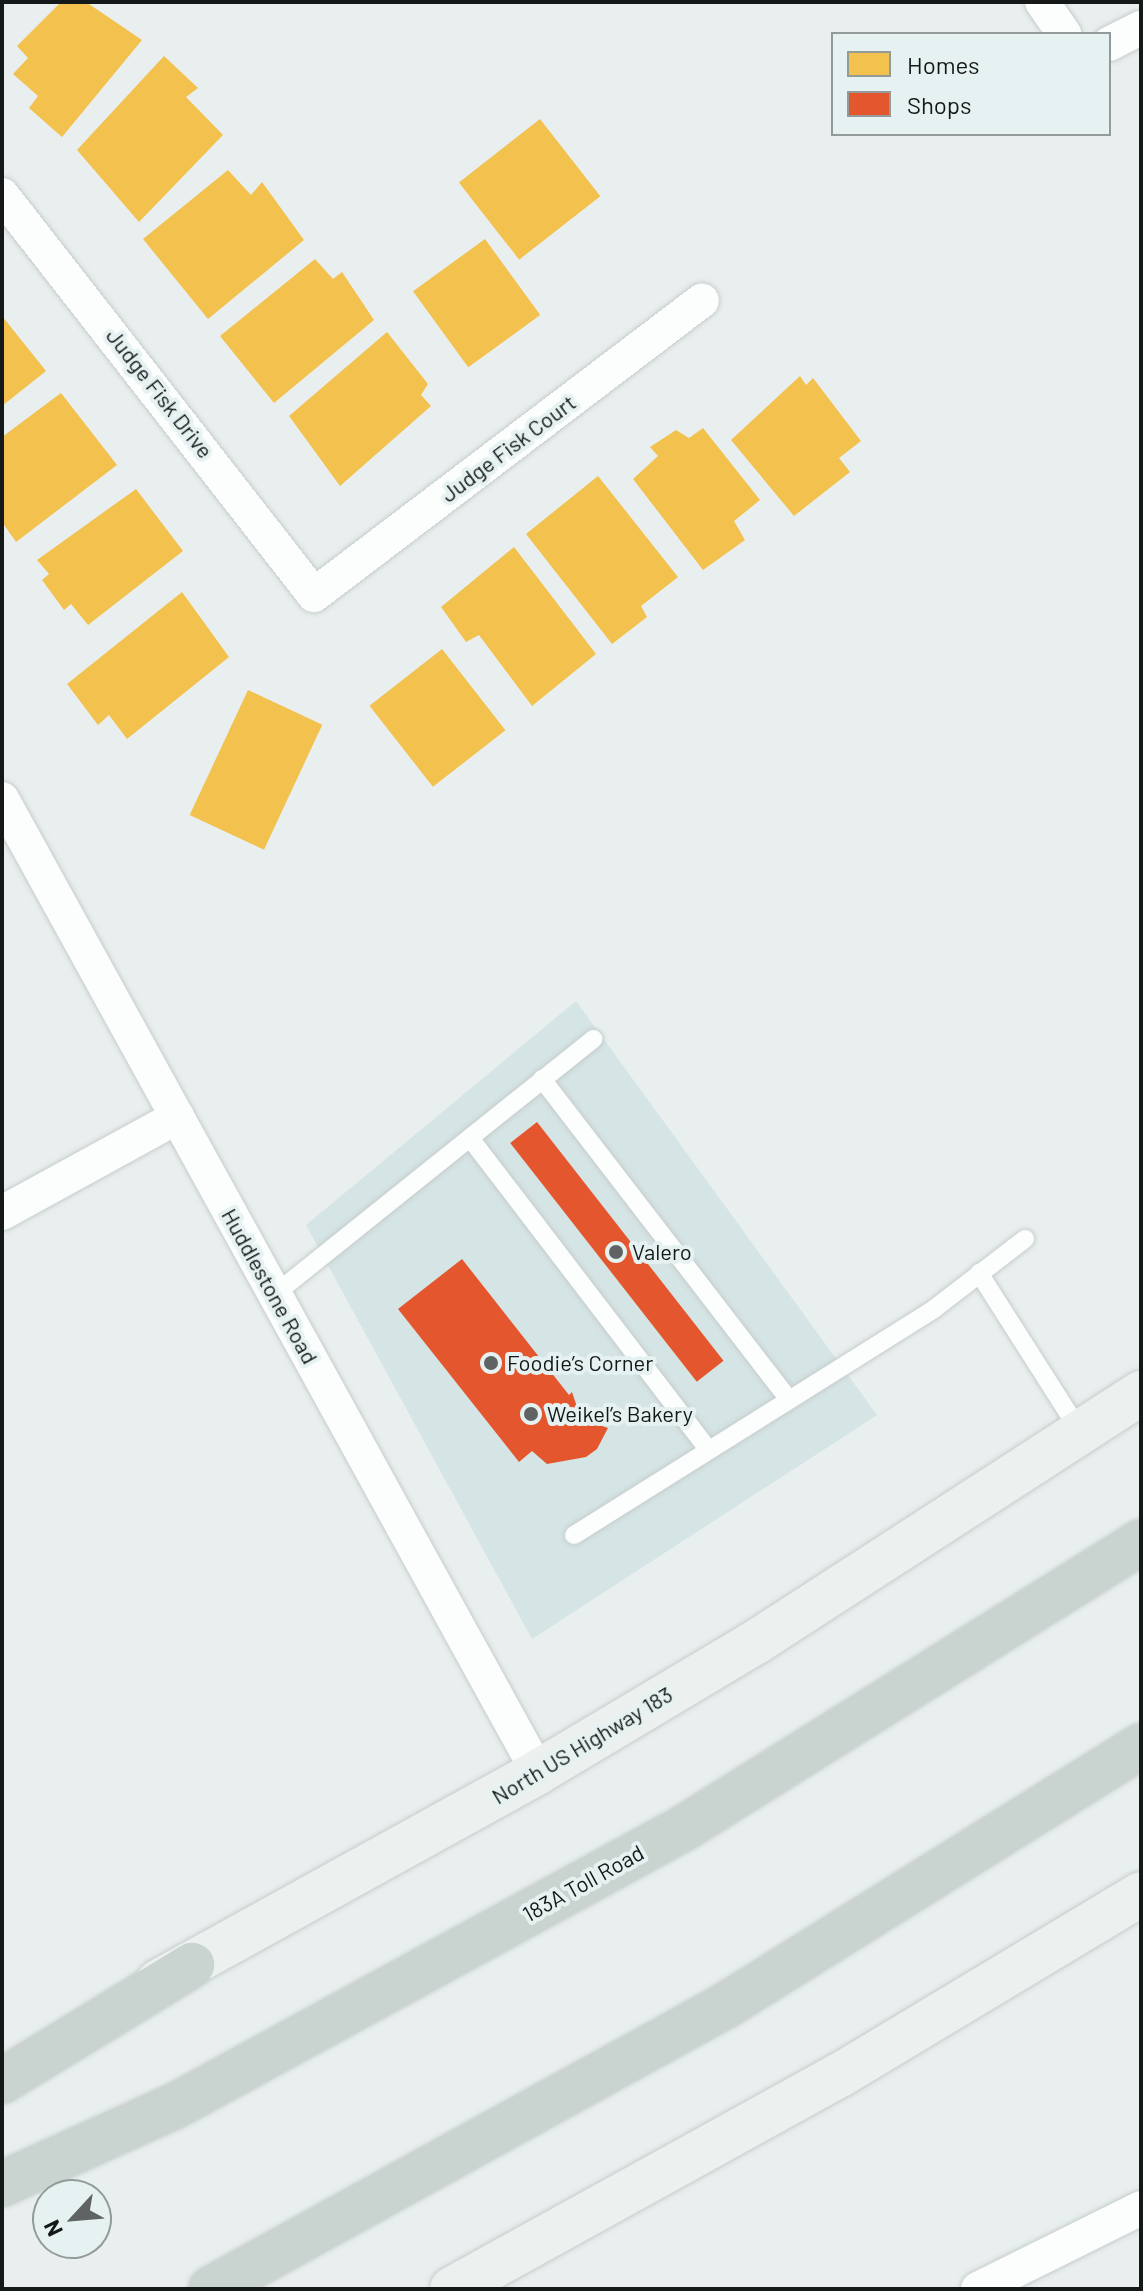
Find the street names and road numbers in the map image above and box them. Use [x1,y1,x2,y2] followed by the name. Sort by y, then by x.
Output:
[101,323,219,463] street label: Judge Fisk Drive
[435,389,581,507] street label: Judge Fisk Court
[216,1204,324,1368] street label: Huddlestone Road
[487,1681,677,1809] street label: North US Highway 183
[518,1839,648,1927] street label: 183A Toll Road

